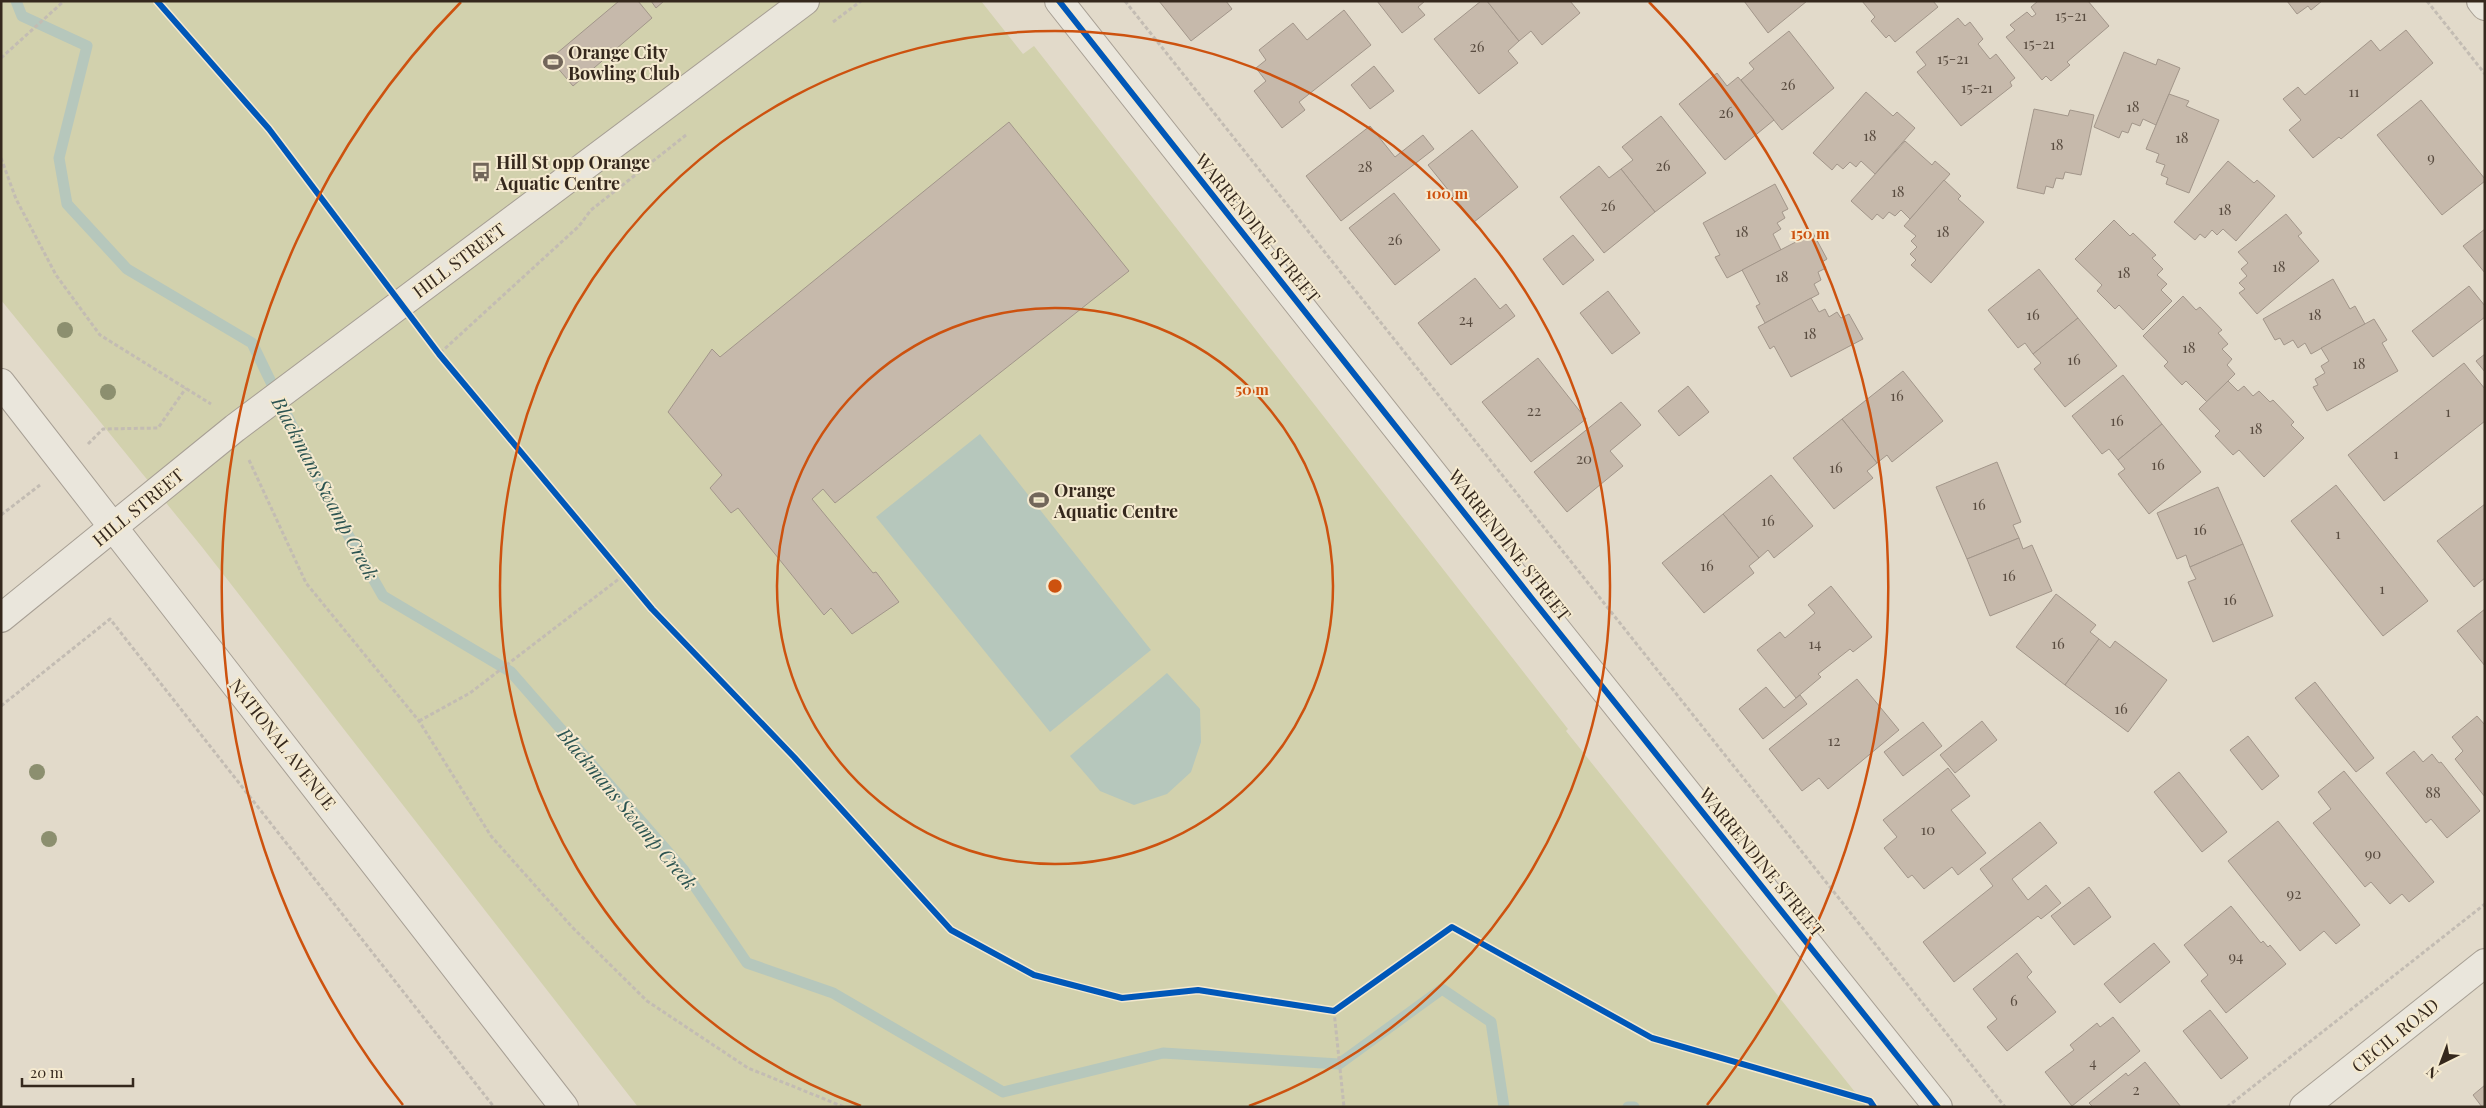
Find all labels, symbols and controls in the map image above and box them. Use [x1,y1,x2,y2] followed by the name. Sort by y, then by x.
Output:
[2055,5,2087,25] house number: 15-21
[2023,33,2055,53] house number: 15-21
[1470,36,1485,56] house number: 26
[568,40,680,85] place label: Orange City Bowling Club
[1937,48,1969,68] house number: 15-21
[542,51,564,73] sports icon: Orange City Bowling Club
[1781,74,1796,94] house number: 26
[1961,77,1993,97] house number: 15-21
[2348,81,2360,101] house number: 11
[2126,96,2140,116] house number: 18
[1719,102,1734,122] house number: 26
[1863,125,1877,145] house number: 18
[2175,127,2189,147] house number: 18
[2050,134,2064,154] house number: 18
[1190,147,1326,308] street label: WARRENDINE STREET
[2427,147,2435,167] house number: 9
[495,150,650,195] place label: Hill St opp Orange Aquatic Centre
[1656,155,1671,175] house number: 26
[1358,156,1373,176] house number: 28
[470,161,492,183] bus stop icon: Hill St opp Orange Aquatic Centre
[1891,181,1905,201] house number: 18
[1426,183,1469,203] text: 100 m
[1601,195,1616,215] house number: 26
[2218,199,2232,219] house number: 18
[407,217,511,303] street label: HILL STREET
[1735,221,1749,241] house number: 18
[1936,221,1950,241] house number: 18
[1790,223,1830,243] text: 150 m
[1388,229,1403,249] house number: 26
[2272,256,2286,276] house number: 18
[2117,262,2131,282] house number: 18
[1775,266,1789,286] house number: 18
[2026,304,2040,324] house number: 16
[2308,304,2322,324] house number: 18
[1459,309,1473,329] house number: 24
[1803,323,1817,343] house number: 18
[2182,337,2196,357] house number: 18
[2067,349,2081,369] house number: 16
[2352,353,2366,373] house number: 18
[1235,379,1269,399] text: 50 m
[1890,385,1904,405] house number: 16
[266,391,386,584] water label: Blackmans Swamp Creek
[1527,400,1541,420] house number: 22
[2445,401,2451,421] house number: 1
[2110,410,2124,430] house number: 16
[2249,418,2263,438] house number: 18
[2393,443,2399,463] house number: 1
[1576,448,1592,468] house number: 20
[2151,454,2165,474] house number: 16
[1829,457,1843,477] house number: 16
[87,463,189,551] street label: HILL STREET
[1443,464,1577,626] street label: WARRENDINE STREET
[1053,478,1178,523] place label: Orange Aquatic Centre
[1028,489,1050,511] sports icon: Orange Aquatic Centre
[1972,494,1986,514] house number: 16
[1761,510,1775,530] house number: 16
[2193,519,2207,539] house number: 16
[2335,523,2341,543] house number: 1
[1700,555,1714,575] house number: 16
[2002,565,2016,585] house number: 16
[1046,577,1064,595] centre of rings
[2379,578,2385,598] house number: 1
[2223,589,2237,609] house number: 16
[1809,633,1821,653] house number: 14
[2051,633,2065,653] house number: 16
[224,674,342,814] street label: NATIONAL AVENUE
[2114,698,2128,718] house number: 16
[552,721,704,895] water label: Blackmans Swamp Creek
[1828,730,1840,750] house number: 12
[1694,781,1830,942] street label: WARRENDINE STREET
[2425,782,2441,802] house number: 88
[1921,819,1935,839] house number: 10
[2365,843,2381,863] house number: 90
[2287,883,2301,903] house number: 92
[2228,946,2244,966] house number: 94
[2010,990,2018,1010] house number: 6
[2346,992,2444,1078] street label: CECIL ROAD
[2416,1038,2466,1088] north arrow
[2089,1052,2097,1072] house number: 4
[22,1056,134,1088] scale bar
[30,1062,64,1082] text: 20 m
[2422,1063,2442,1083] text: N
[2132,1079,2140,1099] house number: 2

